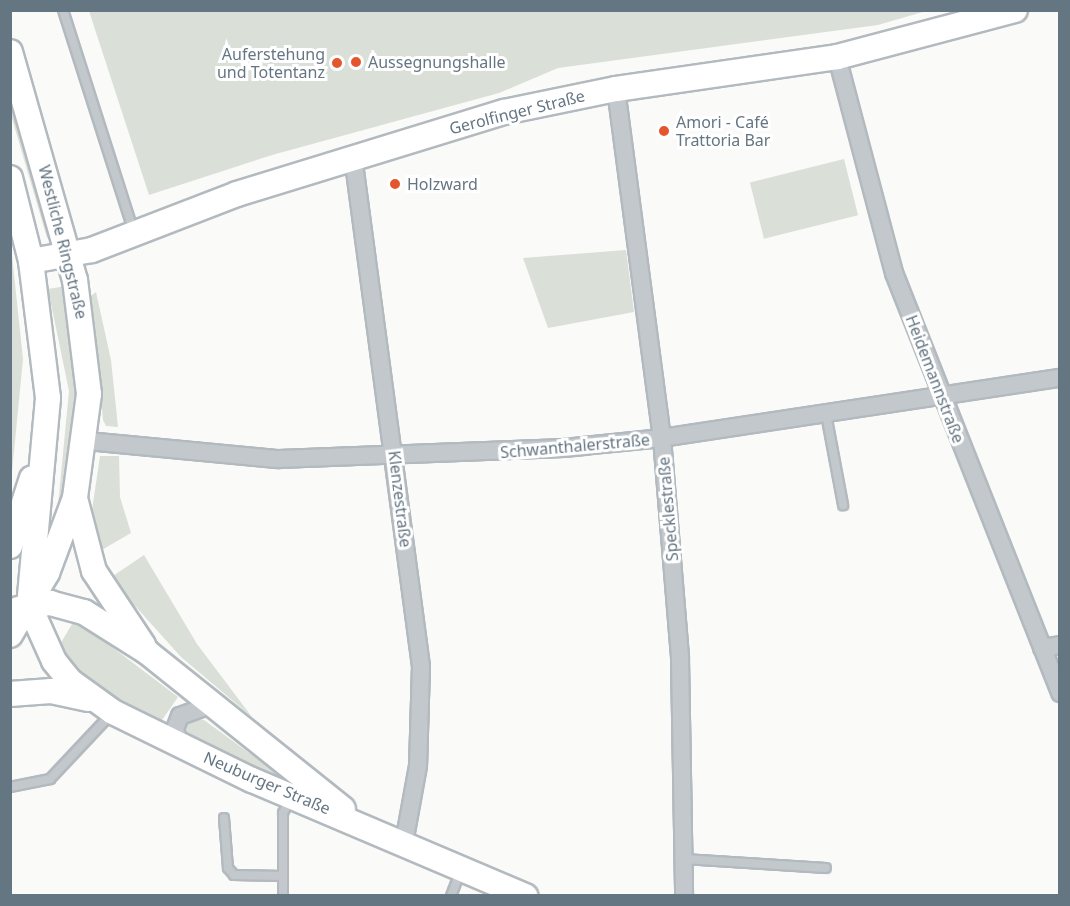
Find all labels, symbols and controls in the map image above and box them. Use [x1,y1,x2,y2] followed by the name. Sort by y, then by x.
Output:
[217,44,325,82] place label: Auferstehung und Totentanz
[368,52,506,72] place label: Aussegnungshalle
[349,55,363,69] marker: Aussegnungshalle
[330,56,344,70] marker: Auferstehung und Totentanz
[447,86,587,138] street label: Gerolfinger Straße
[676,112,770,150] place label: Amori - Café Trattoria Bar
[657,124,671,138] marker: Amori - Café Trattoria Bar
[35,163,91,321] street label: Westliche Ringstraße
[407,174,478,194] place label: Holzward
[388,177,402,191] marker: Holzward
[902,312,968,446] street label: Heidemannstraße
[499,430,651,462] street label: Schwanthalerstraße
[385,450,415,548] street label: Klenzestraße
[654,456,682,562] street label: Specklestraße
[201,748,333,818] street label: Neuburger Straße

